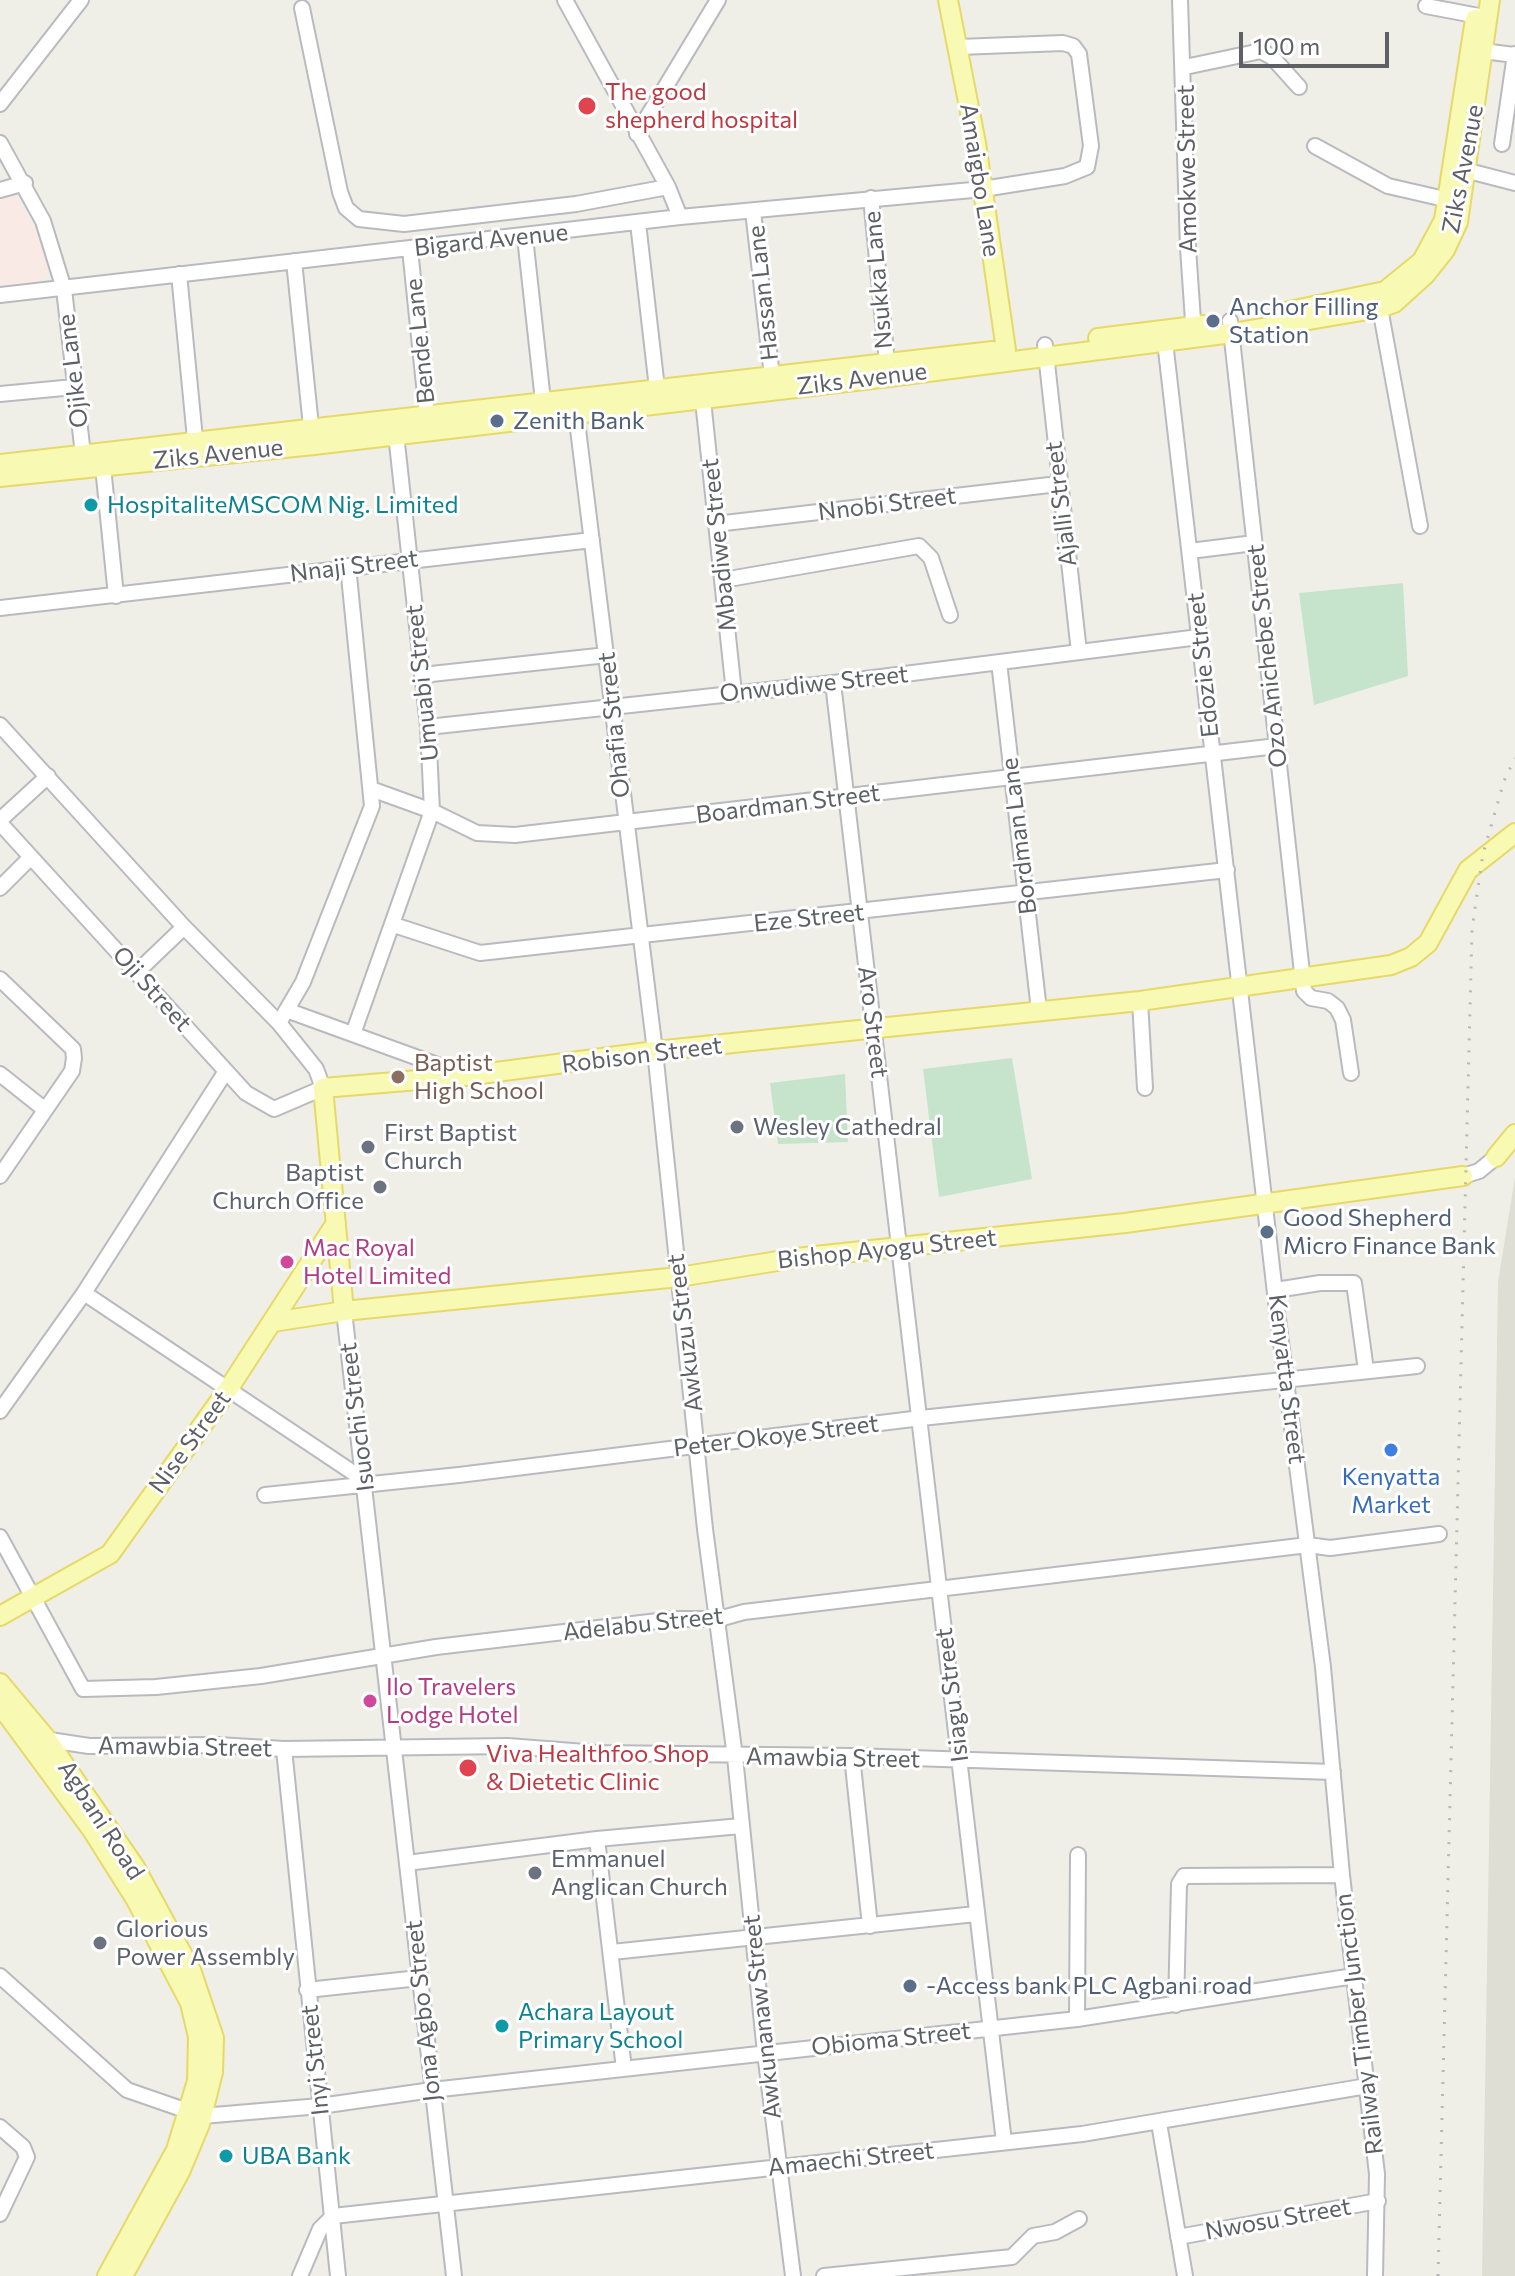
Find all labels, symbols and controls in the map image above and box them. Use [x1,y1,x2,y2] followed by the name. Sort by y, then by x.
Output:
[1243,16,1393,66] scale bar
[1253,31,1320,60] text: 100 m
[605,78,798,134] place label: The good shepherd hospital
[1171,84,1203,254] street label: Amokwe Street
[576,95,598,117] marker: The good shepherd hospital
[954,101,1006,259] street label: Amaigbo Lane
[1436,102,1490,236] street label: Ziks Avenue
[858,210,898,350] street label: Nsukka Lane
[413,218,569,262] street label: Bigard Avenue
[742,224,784,362] street label: Hassan Lane
[399,277,441,405] street label: Bende Lane
[1229,293,1379,349] place label: Anchor Filling Station
[1204,312,1222,330] marker: Anchor Filling Station
[52,313,94,429] street label: Ojike Lane
[795,357,929,401] street label: Ziks Avenue
[513,407,645,435] place label: Zenith Bank
[488,412,506,430] marker: Zenith Bank
[151,433,285,475] street label: Ziks Avenue
[1039,440,1083,568] street label: Ajalli Street
[696,457,742,633] street label: Mbadiwe Street
[816,481,958,527] street label: Nnobi Street
[107,491,458,519] place label: HospitaliteMSCOM Nig. Limited
[82,496,100,514] marker: HospitaliteMSCOM Nig. Limited
[1241,543,1293,769] street label: Ozo Anichebe Street
[288,544,420,588] street label: Nnaji Street
[1181,591,1225,739] street label: Edozie Street
[399,603,445,763] street label: Umuabi Street
[592,651,636,799] street label: Ohafia Street
[718,660,910,708] street label: Onwudiwe Street
[995,756,1043,916] street label: Bordman Lane
[694,778,882,830] street label: Boardman Street
[752,898,866,938] street label: Eze Street
[106,941,198,1037] street label: Oji Street
[852,964,894,1080] street label: Aro Street
[560,1031,724,1079] street label: Robison Street
[414,1049,544,1105] place label: Baptist High School
[389,1068,407,1086] marker: Baptist High School
[753,1113,942,1141] place label: Wesley Cathedral
[728,1118,746,1136] marker: Wesley Cathedral
[384,1119,517,1175] place label: First Baptist Church
[359,1138,377,1156] marker: First Baptist Church
[212,1159,364,1215] place label: Baptist Church Office
[371,1178,389,1196] marker: Baptist Church Office
[1283,1204,1496,1260] place label: Good Shepherd Micro Finance Bank
[776,1223,998,1275] street label: Bishop Ayogu Street
[1258,1223,1276,1241] marker: Good Shepherd Micro Finance Bank
[303,1234,451,1290] place label: Mac Royal Hotel Limited
[661,1252,709,1414] street label: Awkuzu Street
[278,1253,296,1271] marker: Mac Royal Hotel Limited
[1262,1292,1312,1466] street label: Kenyatta Street
[334,1341,380,1493] street label: Isuochi Street
[143,1385,237,1499] street label: Nise Street
[672,1409,880,1463] street label: Peter Okoye Street
[1382,1441,1400,1459] marker: Kenyatta Market
[1342,1463,1440,1519] place label: Kenyatta Market
[561,1601,725,1647] street label: Adelabu Street
[929,1626,975,1764] street label: Isiagu Street
[386,1673,519,1729] place label: Ilo Travelers Lodge Hotel
[361,1692,379,1710] marker: Ilo Travelers Lodge Hotel
[98,1731,272,1763] street label: Amawbia Street
[486,1740,709,1796] place label: Viva Healthfoo Shop & Dietetic Clinic
[746,1742,920,1774] street label: Amawbia Street
[52,1755,150,1885] street label: Agbani Road
[457,1757,479,1779] marker: Viva Healthfoo Shop & Dietetic Clinic
[551,1845,728,1901] place label: Emmanuel Anglican Church
[526,1864,544,1882] marker: Emmanuel Anglican Church
[1329,1892,1389,2156] street label: Railway Timber Junction
[737,1913,787,2121] street label: Awkunanaw Street
[116,1915,295,1971] place label: Glorious Power Assembly
[399,1919,447,2103] street label: Jona Agbo Street
[91,1934,109,1952] marker: Glorious Power Assembly
[926,1972,1252,2000] place label: -Access bank PLC Agbani road
[901,1977,919,1995] marker: -Access bank PLC Agbani road
[518,1998,683,2054] place label: Achara Layout Primary School
[295,2003,335,2117] street label: Inyi Street
[810,2016,972,2062] street label: Obioma Street
[493,2017,511,2035] marker: Achara Layout Primary School
[766,2136,936,2182] street label: Amaechi Street
[242,2142,351,2170] place label: UBA Bank
[217,2147,235,2165] marker: UBA Bank
[1203,2192,1353,2246] street label: Nwosu Street

